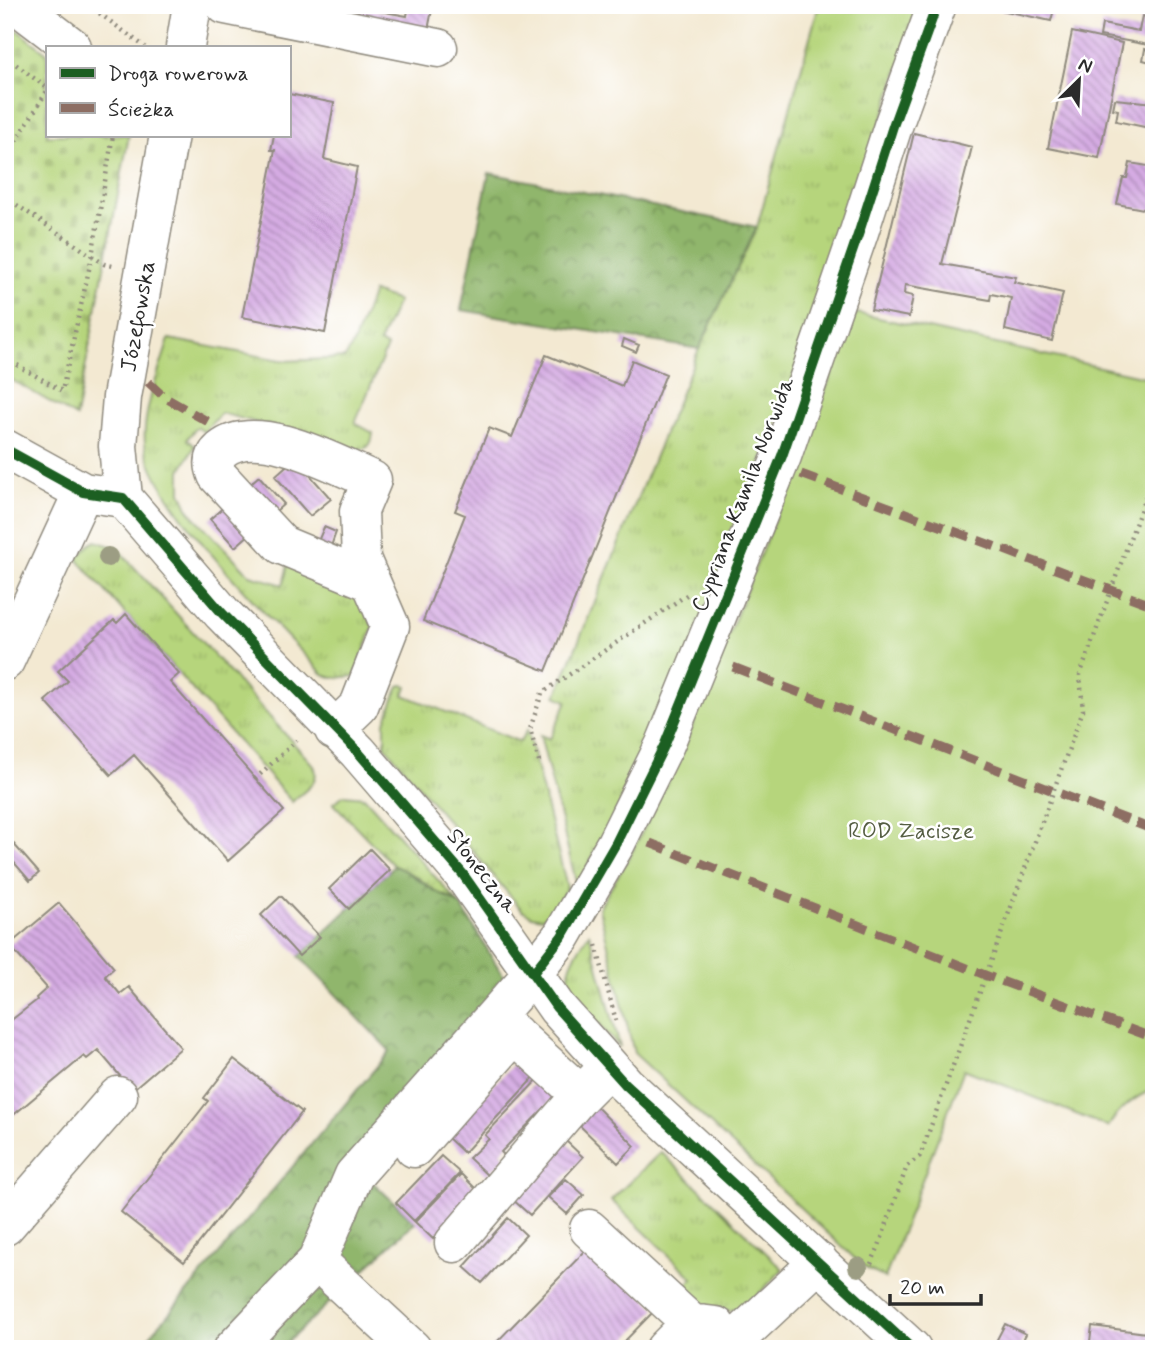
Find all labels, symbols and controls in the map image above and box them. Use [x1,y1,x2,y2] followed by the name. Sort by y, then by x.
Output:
[46,46,290,136] legend
[1044,46,1114,116] north arrow
[1074,52,1096,80] text: N
[108,60,249,88] text: Droga rowerowa
[108,96,174,124] text: Ścieżka
[114,258,164,374] street label: Józefowska
[685,373,803,616] street label: Cypriana Kamila Norwida
[848,817,974,847] park label: ROD Zacisze
[439,823,524,920] street label: Słoneczna
[890,1263,981,1307] scale bar
[900,1274,945,1302] text: 20 m

